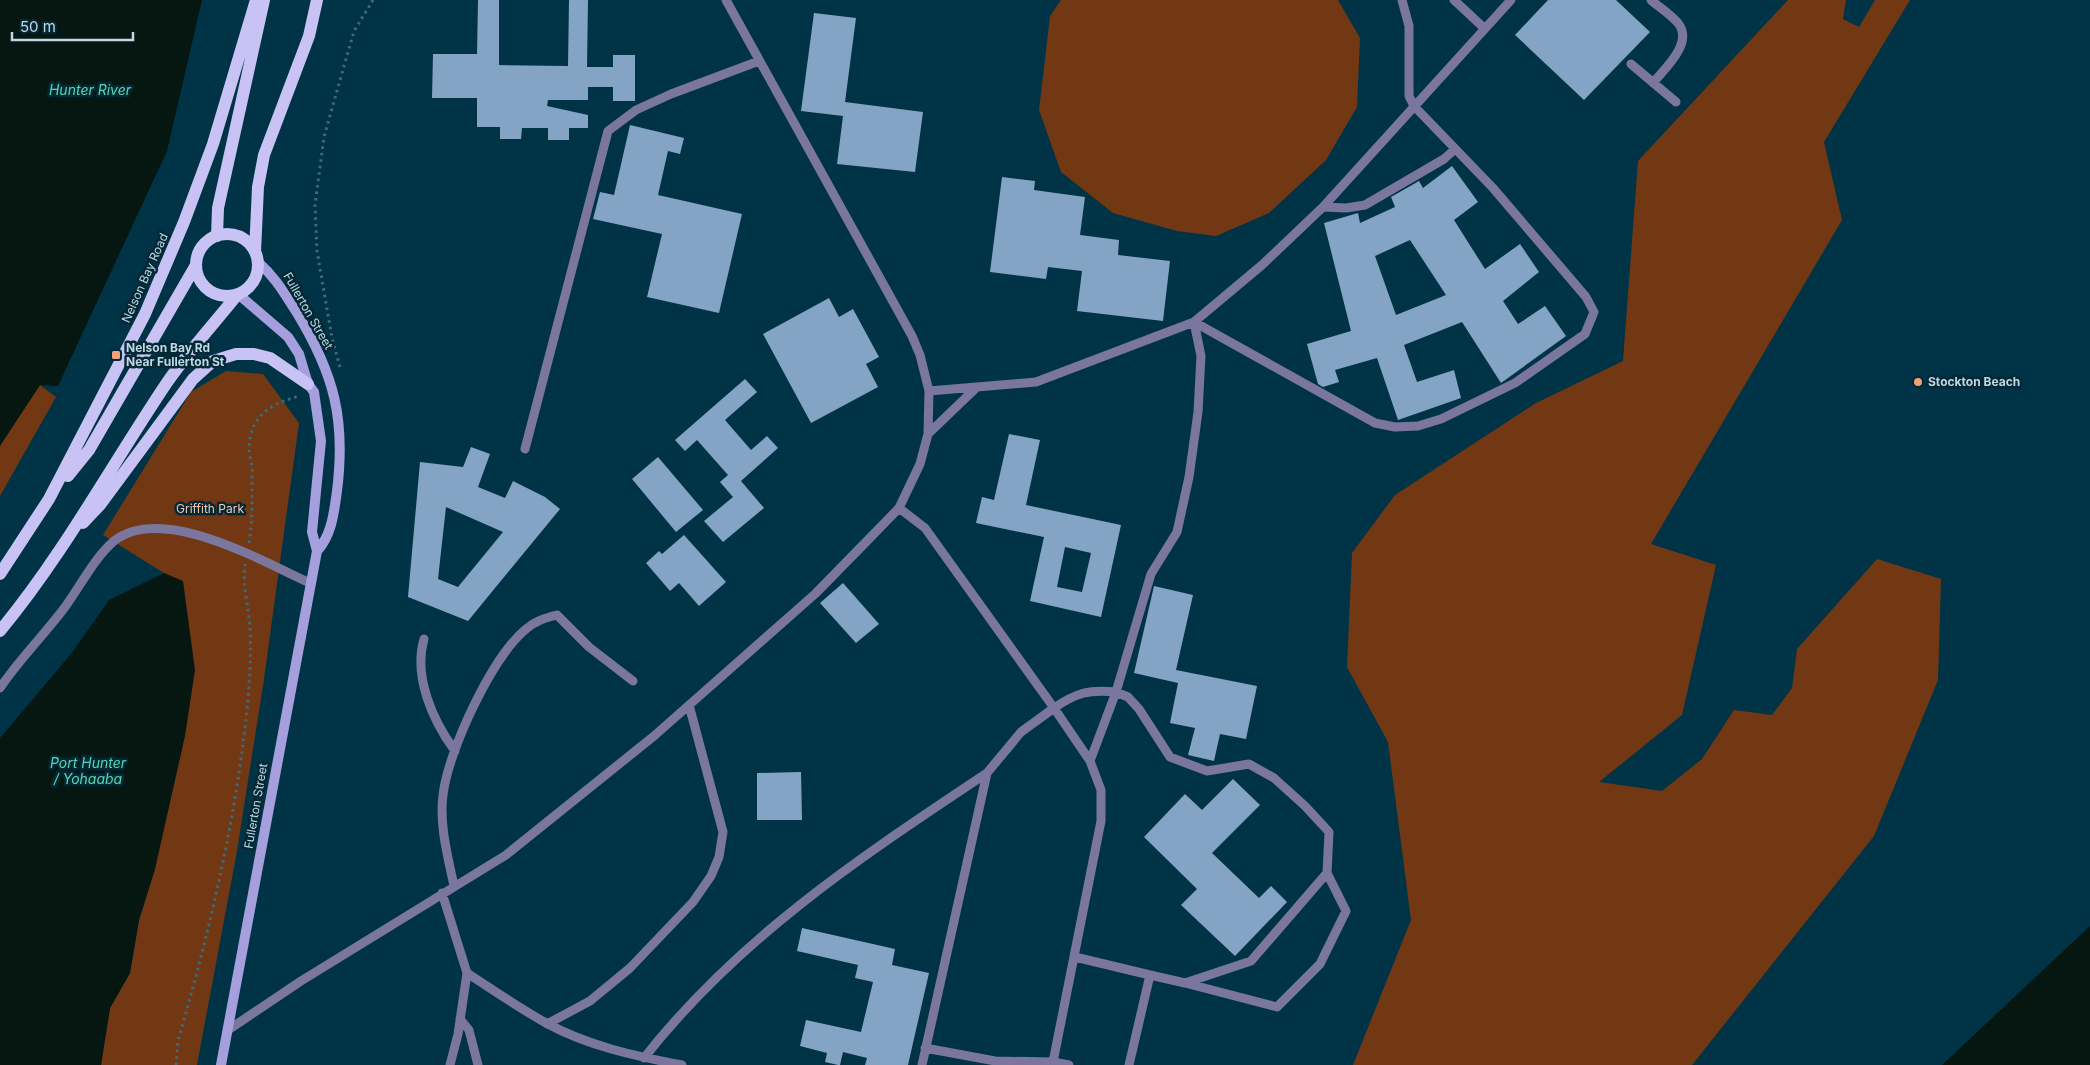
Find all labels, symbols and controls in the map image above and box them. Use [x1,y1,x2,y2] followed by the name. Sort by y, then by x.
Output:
[12,10,134,42] scale bar
[20,17,56,36] text: 50 m
[49,81,132,98] water label: Hunter River
[118,231,171,325] street label: Nelson Bay Road
[280,269,337,352] street label: Fullerton Street
[126,340,225,369] place label: Nelson Bay Rd Near Fullerton St
[110,349,122,361] marker: Nelson Bay Rd Near Fullerton St
[1928,374,2020,389] place label: Stockton Beach
[1912,376,1924,388] marker: Stockton Beach
[176,501,244,516] park label: Griffith Park
[50,754,127,787] water label: Port Hunter / Yohaaba
[241,762,270,850] street label: Fullerton Street

